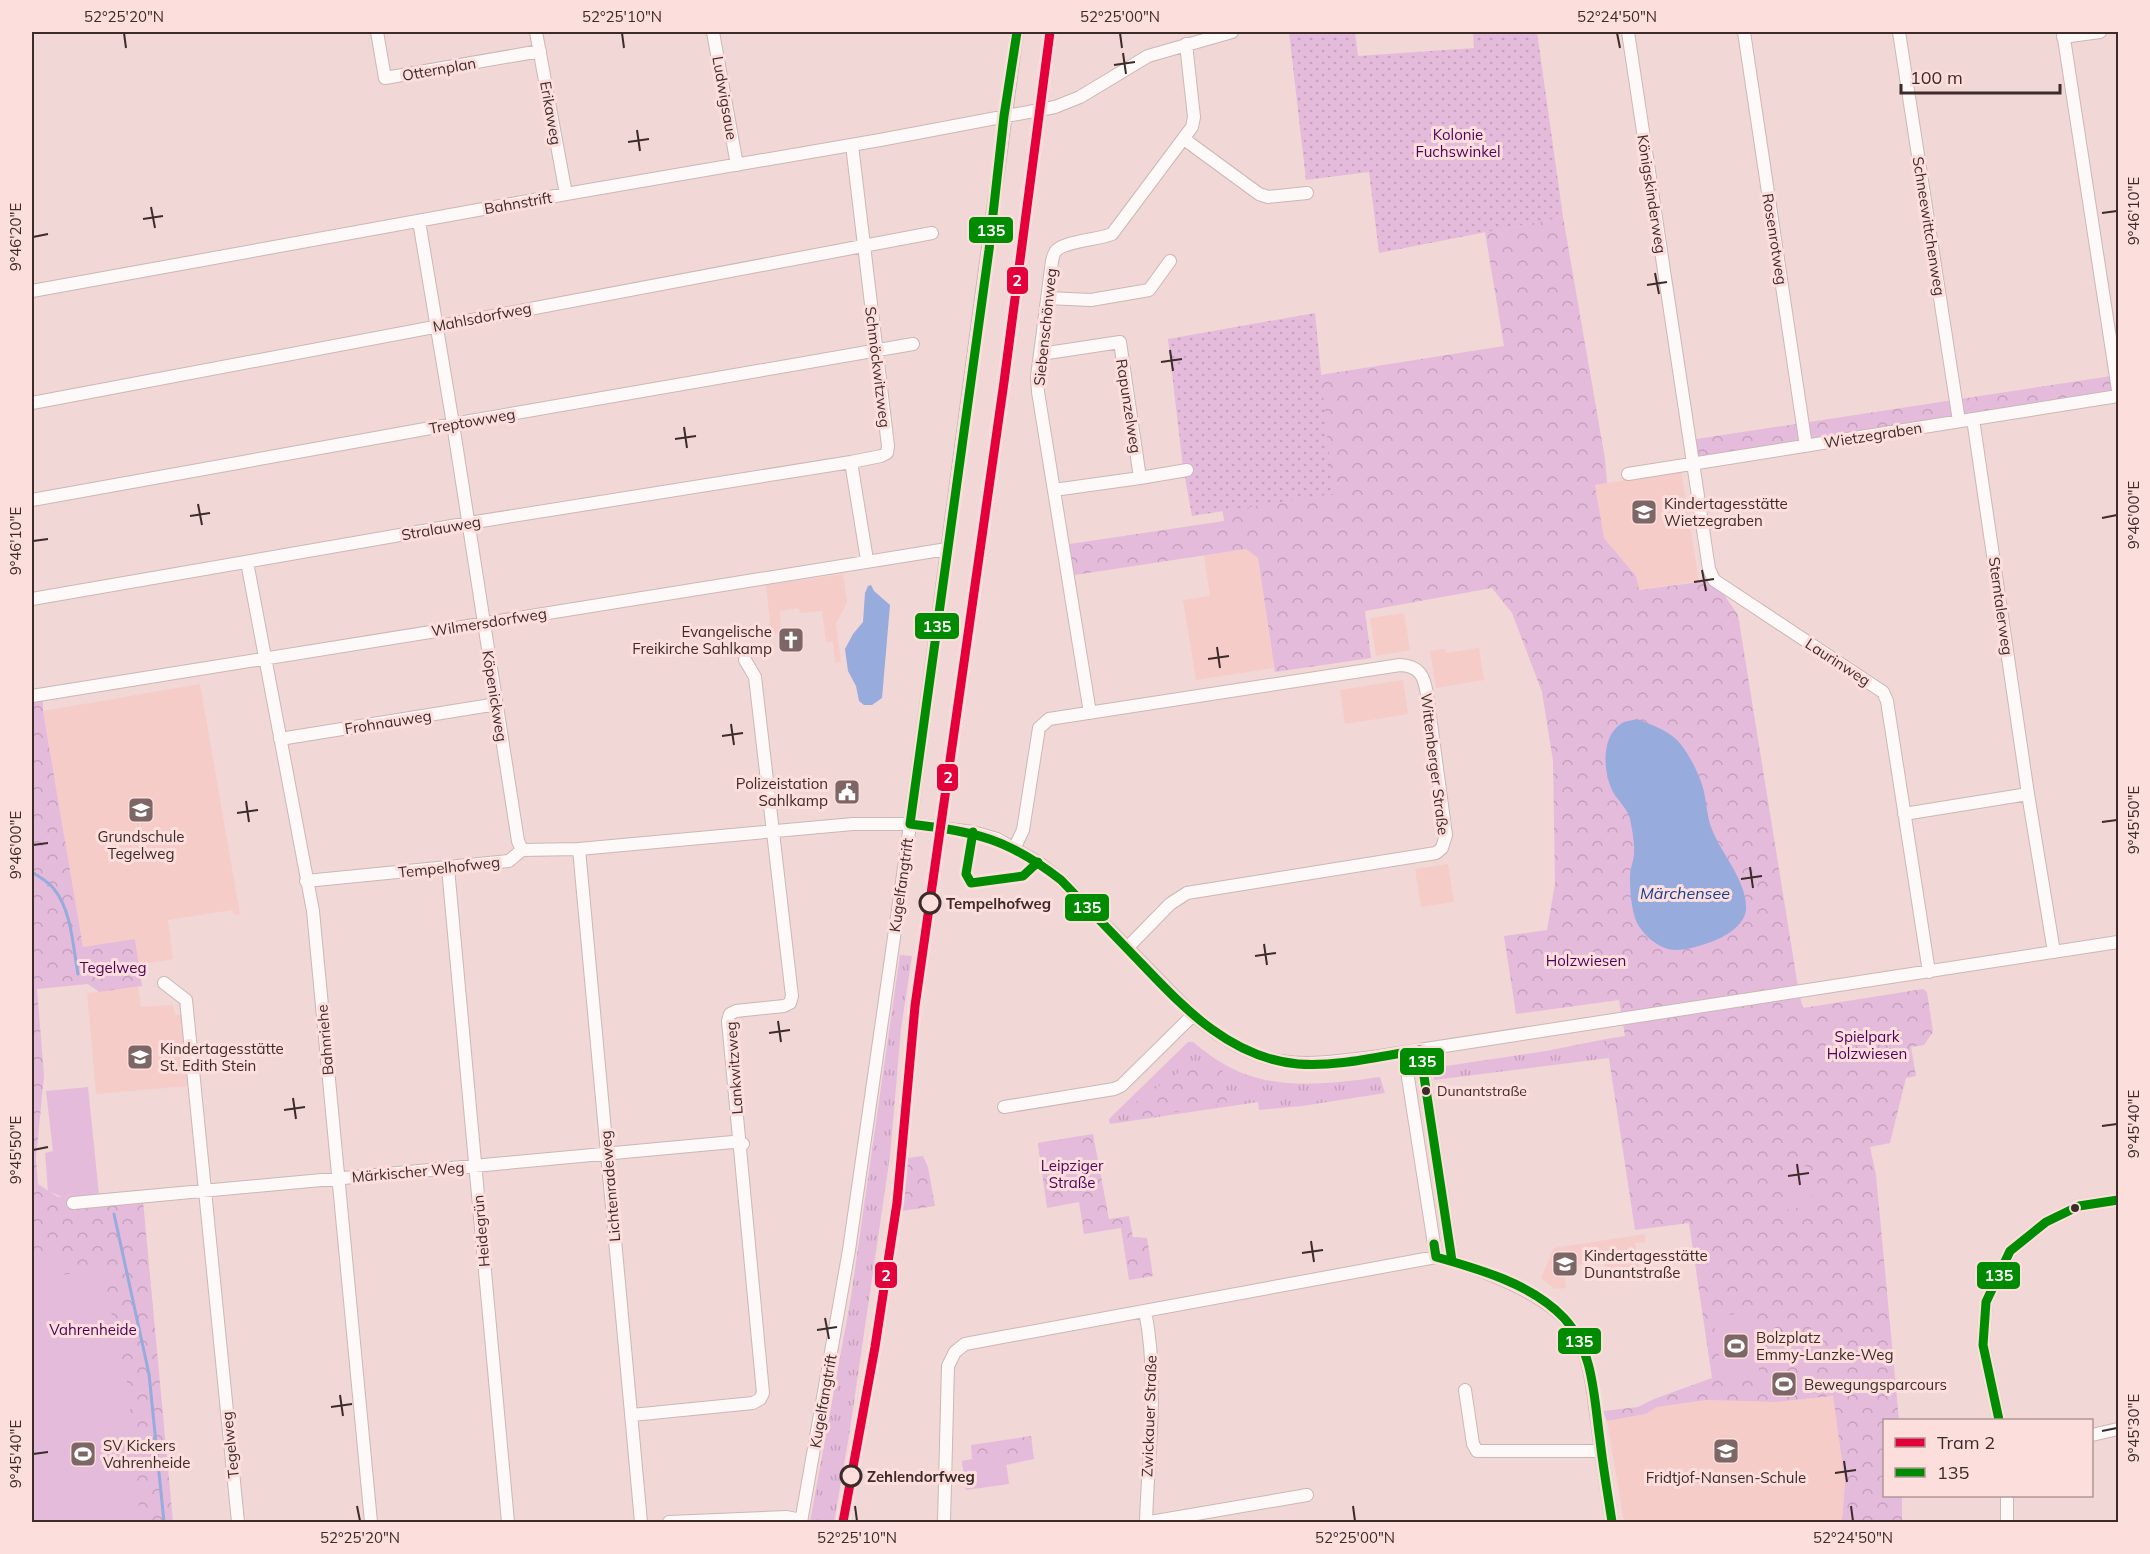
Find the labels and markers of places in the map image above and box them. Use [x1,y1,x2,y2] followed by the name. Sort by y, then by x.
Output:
[1664,494,1788,530] place label: Kindertagesstätte Wietzegraben
[1629,497,1659,527] school or university icon: Kindertagesstätte Wietzegraben
[632,622,772,658] place label: Evangelische Freikirche Sahlkamp
[776,625,806,655] church icon: Evangelische Freikirche Sahlkamp
[736,774,828,810] place label: Polizeistation Sahlkamp
[832,777,862,807] public building icon: Polizeistation Sahlkamp
[126,795,156,825] school or university icon: Grundschule Tegelweg
[98,827,184,863] place label: Grundschule Tegelweg
[919,892,941,914] marker: Tempelhofweg
[946,894,1051,913] place label: Tempelhofweg
[160,1039,284,1075] place label: Kindertagesstätte St. Edith Stein
[125,1042,155,1072] school or university icon: Kindertagesstätte St. Edith Stein
[1437,1082,1527,1100] place label: Dunantstraße
[1420,1085,1432,1097] marker: Dunantstraße
[2069,1202,2081,1214] unlabelled marker
[1584,1246,1708,1282] place label: Kindertagesstätte Dunantstraße
[1550,1249,1580,1279] school or university icon: Kindertagesstätte Dunantstraße
[1756,1328,1894,1364] place label: Bolzplatz Emmy-Lanzke-Weg
[1721,1331,1751,1361] sports icon: Bolzplatz Emmy-Lanzke-Weg
[1769,1369,1799,1399] sports icon: Bewegungsparcours
[1804,1375,1947,1394] place label: Bewegungsparcours
[103,1436,190,1472] place label: SV Kickers Vahrenheide
[1711,1436,1741,1466] school or university icon: Fridtjof-Nansen-Schule
[68,1439,98,1469] sports icon: SV Kickers Vahrenheide
[840,1465,862,1487] marker: Zehlendorfweg
[867,1467,975,1486] place label: Zehlendorfweg
[1646,1468,1806,1487] place label: Fridtjof-Nansen-Schule

